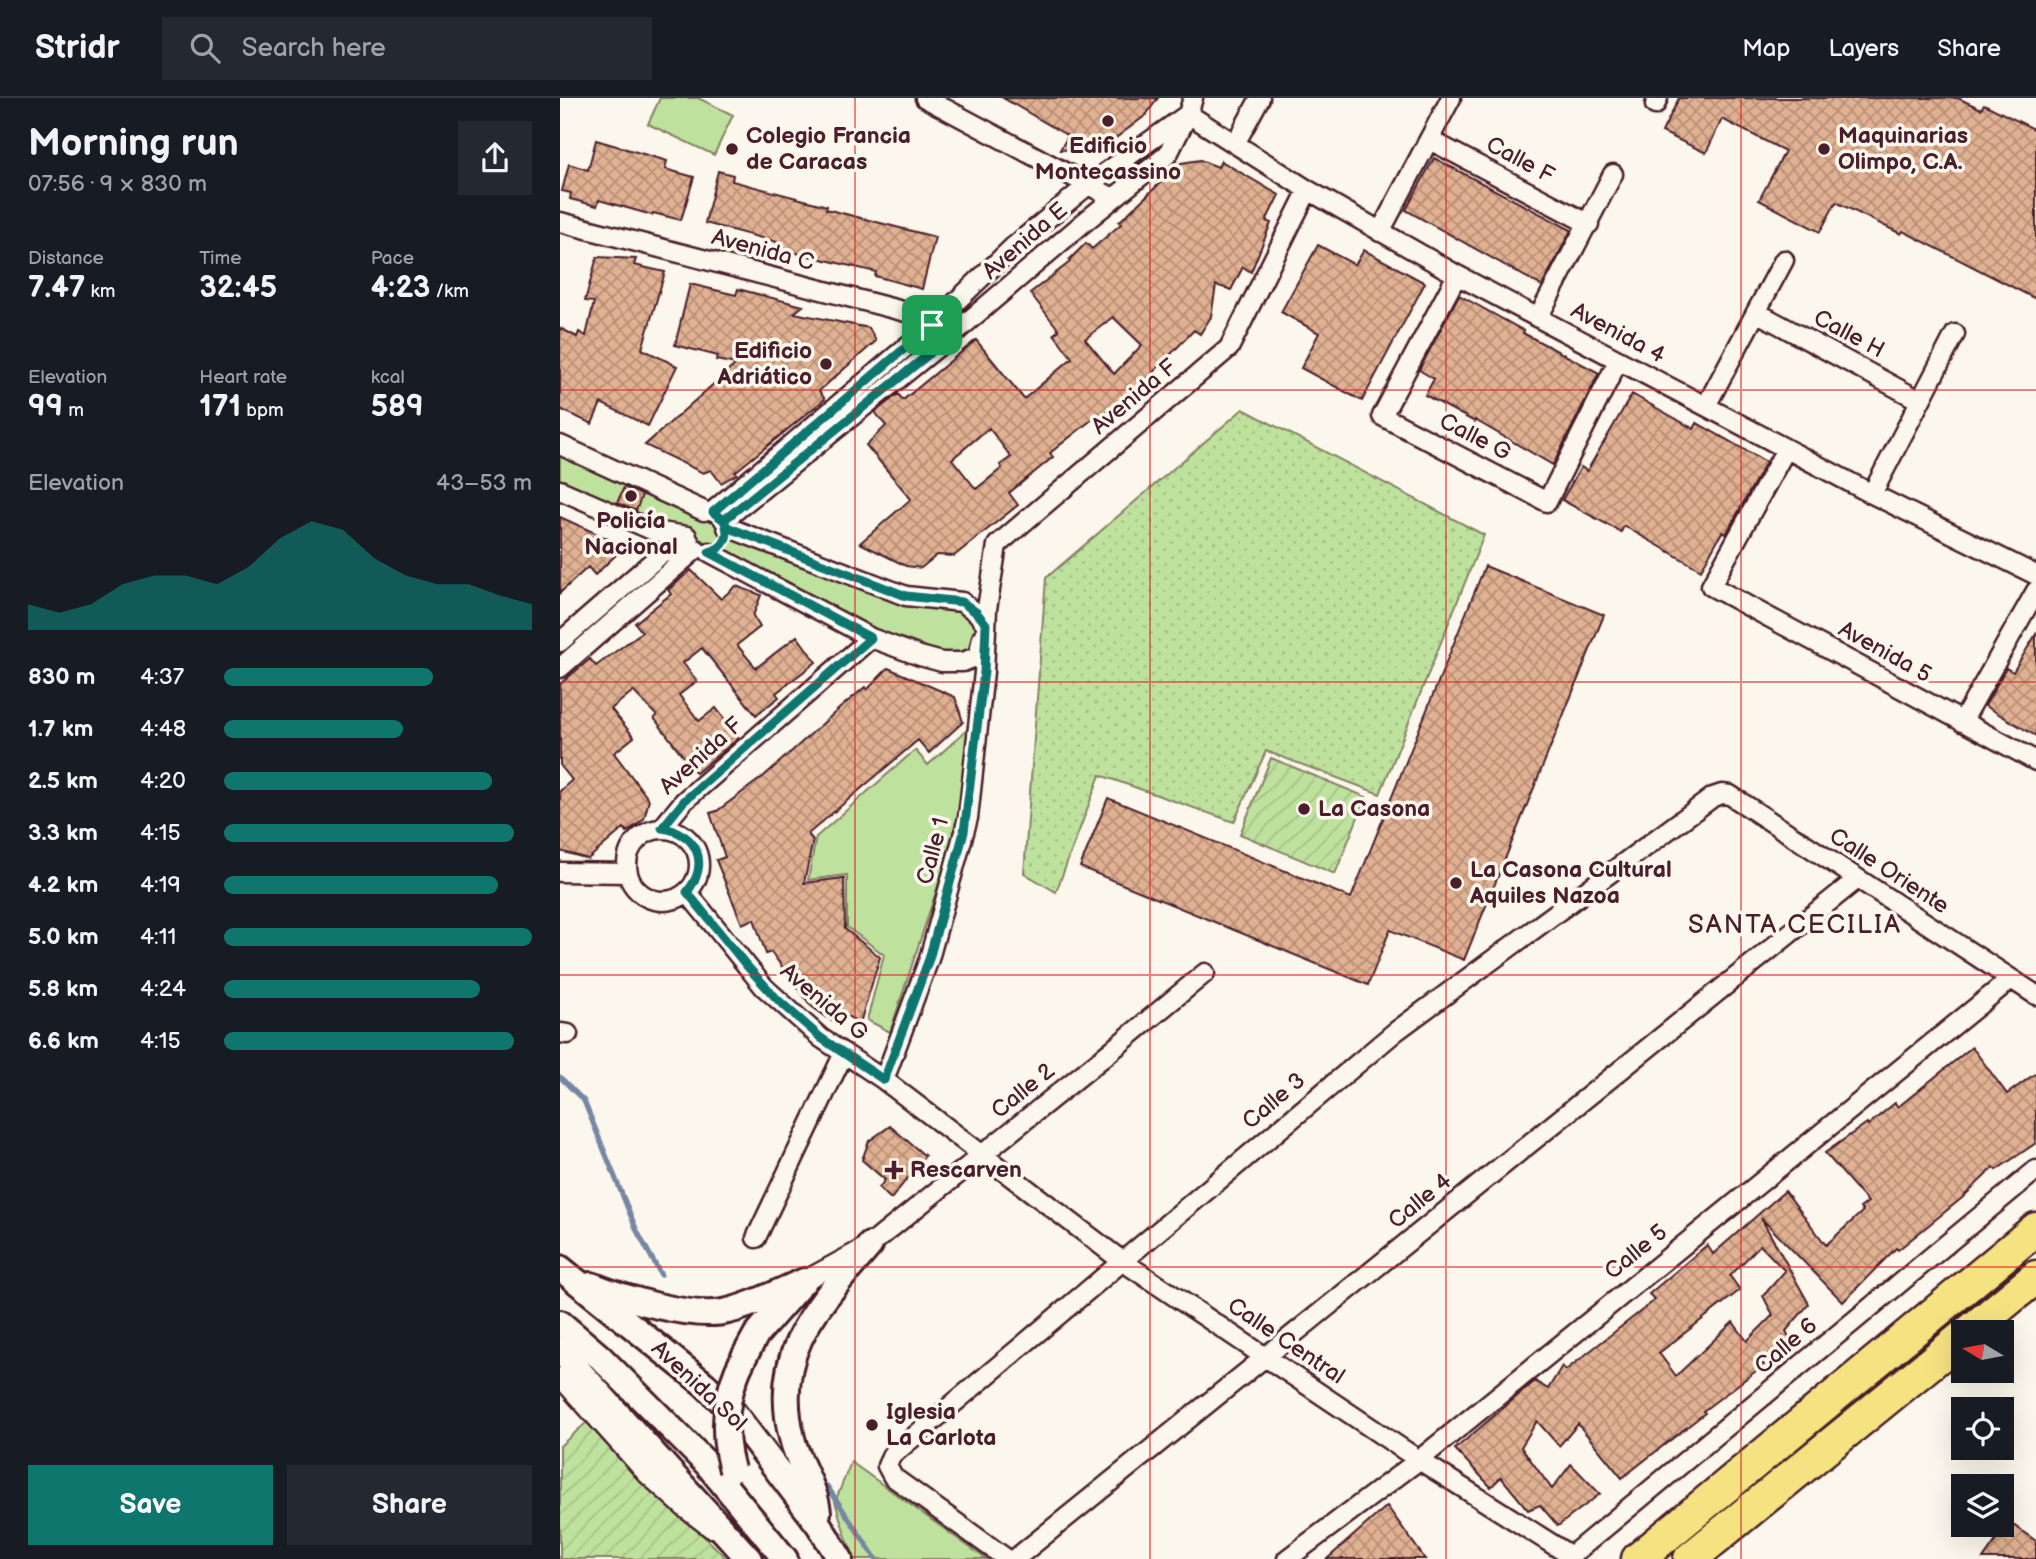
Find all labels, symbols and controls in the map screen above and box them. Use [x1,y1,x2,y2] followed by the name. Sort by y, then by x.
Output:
[162,17,652,80] search box
[35,28,120,68] text: Stridr
[186,29,224,67] icon: search
[242,33,386,64] text: Search here
[1742,34,1790,63] text: Map
[1828,34,1899,63] text: Layers
[1937,34,2001,63] text: Share
[1100,113,1116,129] marker: Edificio Montecassino
[28,121,239,166] text: Morning run
[458,121,532,195] button: share
[746,122,911,176] place label: Colegio Francia de Caracas
[1838,122,1968,176] place label: Maquinarias Olimpo, C.A.
[1481,130,1559,190] street label: Calle F
[1035,132,1181,186] place label: Edificio Montecassino
[724,141,740,157] marker: Colegio Francia de Caracas
[1816,141,1832,157] marker: Maquinarias Olimpo, C.A.
[28,170,207,198] text: 07:56 · 9 × 830 m
[977,196,1073,286] street label: Avenida E
[709,223,817,277] street label: Avenida C
[28,247,104,270] text: Distance
[199,247,241,270] text: Time
[371,247,414,270] text: Pace
[28,270,85,306] text: 7.47
[199,270,277,306] text: 32:45
[371,270,430,306] text: 4:23
[85,280,116,303] text: km
[430,280,469,303] text: /km
[902,295,962,355] pin
[1566,297,1670,369] street label: Avenida 4
[1809,304,1889,364] street label: Calle H
[913,306,951,344] icon: arrive
[716,337,812,391] place label: Edificio Adriático
[1086,353,1182,441] street label: Avenida F
[818,356,834,372] marker: Edificio Adriático
[28,366,107,389] text: Elevation
[199,366,287,389] text: Heart rate
[371,366,405,389] text: kcal
[28,389,63,425] text: 99
[199,389,241,425] text: 171
[371,389,424,425] text: 589
[63,399,84,422] text: m
[241,399,284,422] text: bpm
[1435,407,1515,467] street label: Calle G
[28,469,124,497] text: Elevation
[436,469,532,497] text: 43–53 m
[623,488,639,504] marker: Policía Nacional
[584,507,678,561] place label: Policía Nacional
[1834,615,1936,689] street label: Avenida 5
[28,663,95,691] text: 830 m
[140,663,184,691] text: 4:37
[654,711,749,801] street label: Avenida F
[28,715,93,743] text: 1.7 km
[140,715,186,743] text: 4:48
[28,767,98,795] text: 2.5 km
[140,767,186,795] text: 4:20
[1318,795,1430,823] place label: La Casona
[1296,801,1312,817] marker: La Casona
[911,814,955,888] street label: Calle 1
[28,819,98,847] text: 3.3 km
[140,819,181,847] text: 4:15
[1824,822,1954,920] street label: Calle Oriente
[1469,856,1672,910] place label: La Casona Cultural Aquiles Nazoa
[28,871,98,899] text: 4.2 km
[140,871,181,899] text: 4:19
[1448,875,1464,891] marker: La Casona Cultural Aquiles Nazoa
[1688,910,1902,941] district label: SANTA CECILIA
[28,923,99,951] text: 5.0 km
[140,923,176,951] text: 4:11
[774,957,874,1047] street label: Avenida G
[28,975,98,1003] text: 5.8 km
[140,975,186,1003] text: 4:24
[28,1027,99,1055] text: 6.6 km
[140,1027,181,1055] text: 4:15
[986,1057,1060,1125] street label: Calle 2
[1237,1067,1311,1135] street label: Calle 3
[910,1156,1022,1184] place label: Rescarven
[884,1160,904,1180] marker: Rescarven
[1383,1167,1457,1235] street label: Calle 4
[1599,1218,1673,1286] street label: Calle 5
[1222,1292,1350,1390] street label: Calle Central
[1749,1312,1823,1380] street label: Calle 6
[1951,1320,2014,1382] north arrow
[1951,1320,2014,1537] map controls
[645,1335,753,1437] street label: Avenida Sol
[1951,1397,2014,1460] button: locate
[886,1398,996,1452] place label: Iglesia La Carlota
[864,1417,880,1433] marker: Iglesia La Carlota
[28,1465,273,1545] button: Save
[287,1465,532,1545] button: Share
[1951,1474,2014,1537] button: layers

